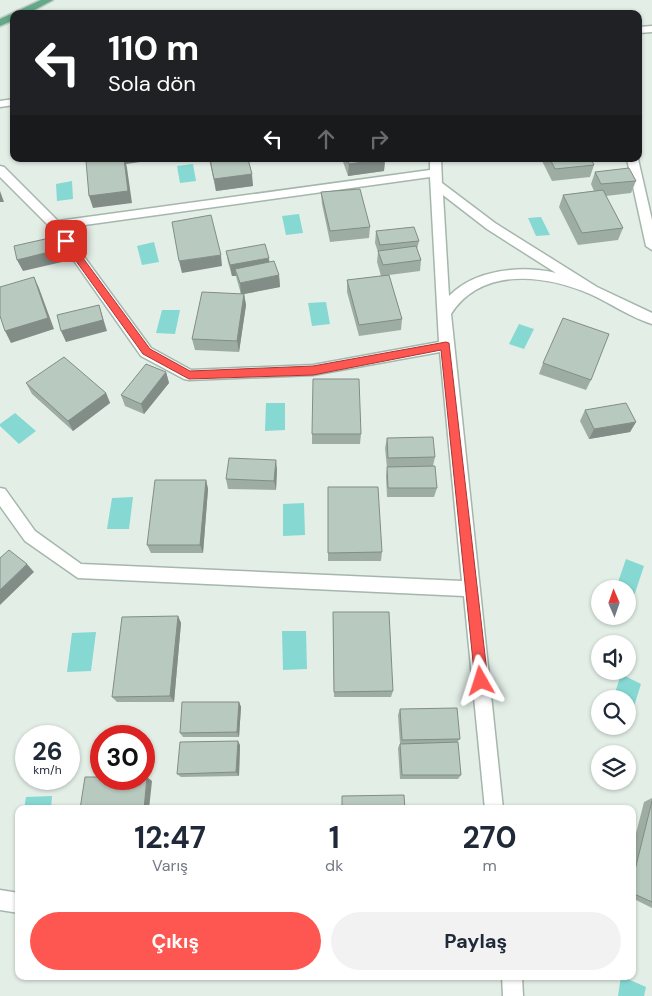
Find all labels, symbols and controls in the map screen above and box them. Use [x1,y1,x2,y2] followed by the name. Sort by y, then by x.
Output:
[108,25,199,71] text: 110 m
[25,30,90,95] icon: left
[108,69,196,98] text: Sola dön
[259,125,287,153] icon: left
[312,125,340,153] icon: ahead
[365,125,393,153] icon: right
[45,220,87,262] pin
[52,227,80,255] icon: arrive
[591,580,636,625] north arrow
[591,580,636,790] map controls
[591,635,636,680] button: sound
[454,654,506,706] position arrow
[591,690,636,735] button: search
[90,725,155,790] speed limit sign: 30
[32,735,63,768] text: 26
[591,745,636,790] button: layers
[33,762,62,778] text: km/h
[134,818,206,857] text: 12:47
[329,818,340,857] text: 1
[463,818,517,857] text: 270
[152,855,188,876] text: Varış
[325,855,343,876] text: dk
[482,855,497,876] text: m
[30,912,321,970] button: Çıkış
[331,912,621,970] button: Paylaş

